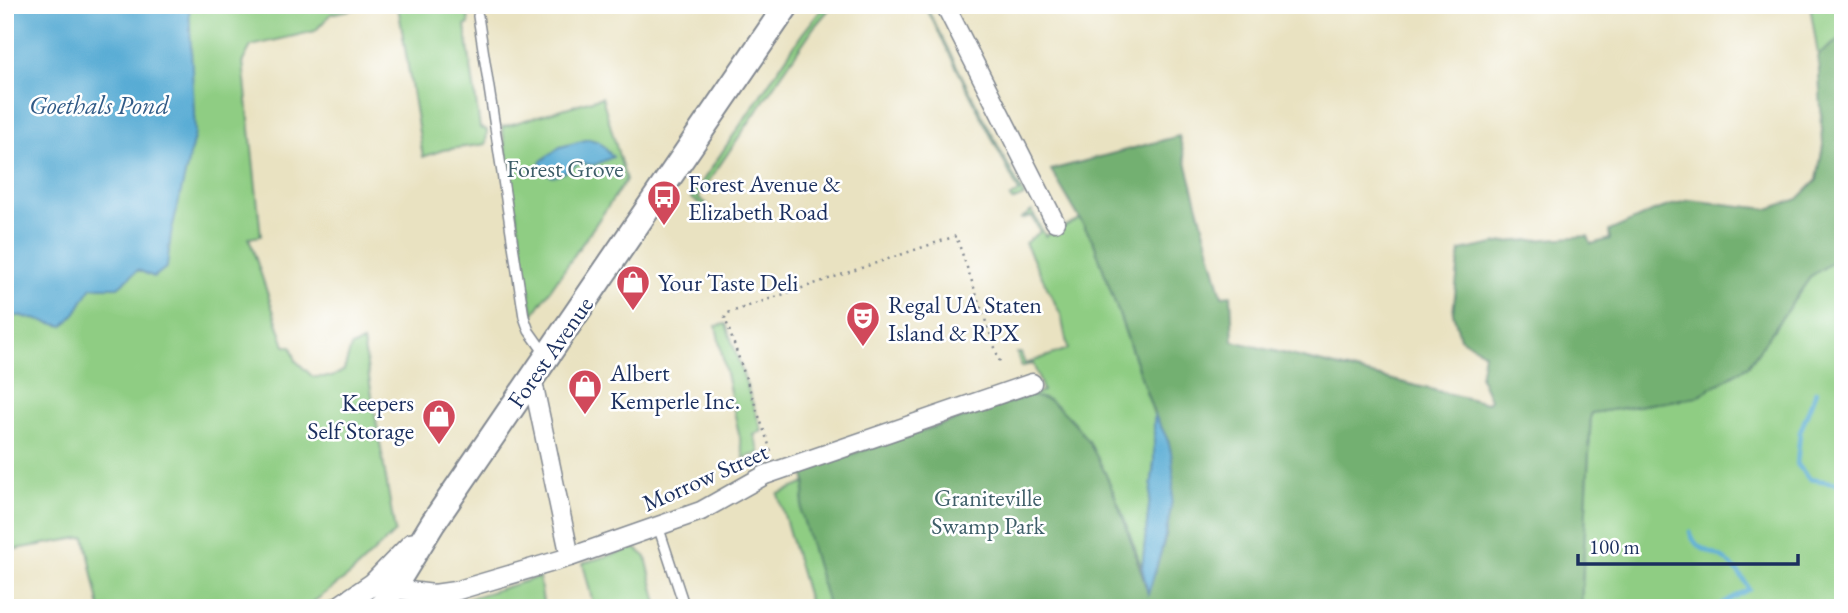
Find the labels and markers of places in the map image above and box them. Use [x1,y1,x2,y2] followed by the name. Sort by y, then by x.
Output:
[688,168,841,227] place label: Forest Avenue & Elizabeth Road
[645,178,683,227] bus stop icon: Forest Avenue & Elizabeth Road
[614,263,652,312] shop icon: Your Taste Deli
[658,267,799,298] place label: Your Taste Deli
[888,289,1042,348] place label: Regal UA Staten Island & RPX
[844,299,882,348] theatre icon: Regal UA Staten Island & RPX
[609,357,740,416] place label: Albert Kemperle Inc.
[566,367,604,416] shop icon: Albert Kemperle Inc.
[307,387,414,446] place label: Keepers Self Storage
[420,397,458,446] shop icon: Keepers Self Storage

